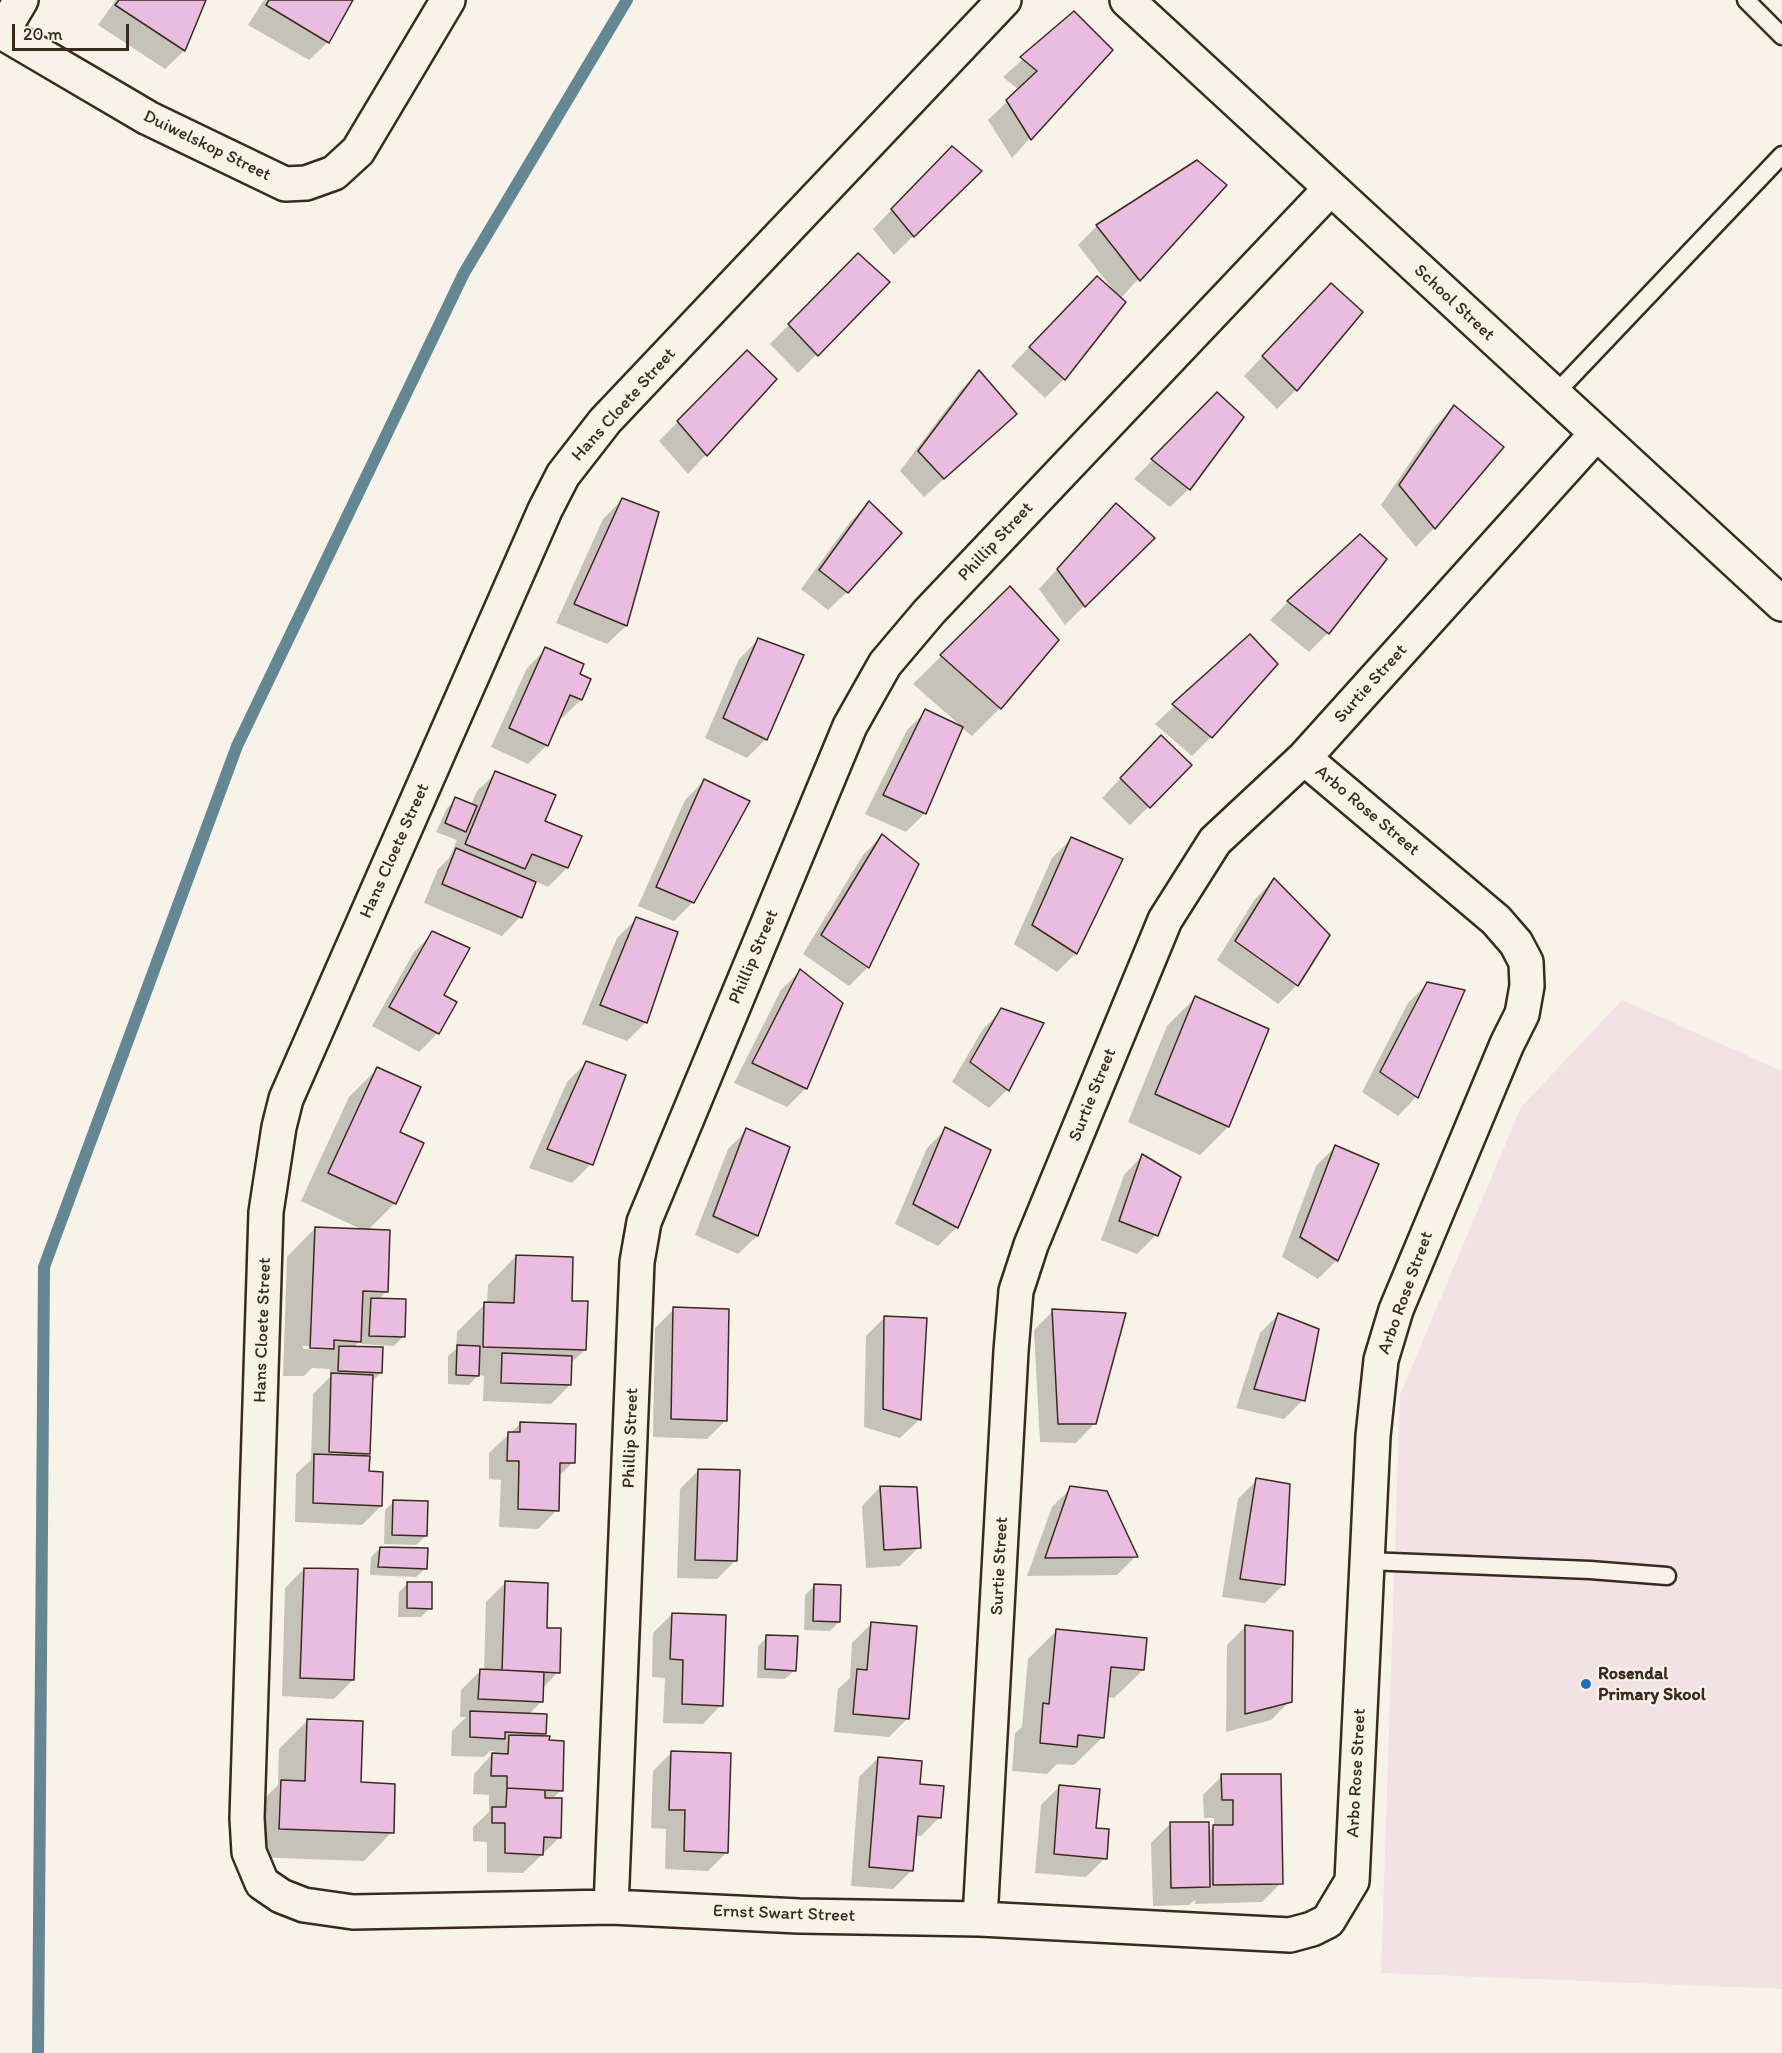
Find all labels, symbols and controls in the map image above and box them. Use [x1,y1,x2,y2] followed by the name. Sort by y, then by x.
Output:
[15,12,132,50] scale bar
[23,23,63,45] text: 20 m
[140,106,274,186] street label: Duiwelskop Street
[1409,260,1499,346] street label: School Street
[567,344,681,466] street label: Hans Cloete Street
[954,498,1038,586] street label: Phillip Street
[1330,640,1412,728] street label: Surtie Street
[1310,761,1424,861] street label: Arbo Rose Street
[356,780,434,922] street label: Hans Cloete Street
[724,907,784,1007] street label: Phillip Street
[1064,1045,1122,1145] street label: Surtie Street
[1374,1228,1438,1358] street label: Arbo Rose Street
[250,1257,276,1403] street label: Hans Cloete Street
[618,1387,644,1489] street label: Phillip Street
[987,1516,1013,1616] street label: Surtie Street
[1598,1663,1706,1706] place label: Rosendal Primary Skool
[1579,1677,1593,1691] marker: Rosendal Primary Skool
[1343,1708,1371,1838] street label: Arbo Rose Street
[712,1901,856,1927] street label: Ernst Swart Street

